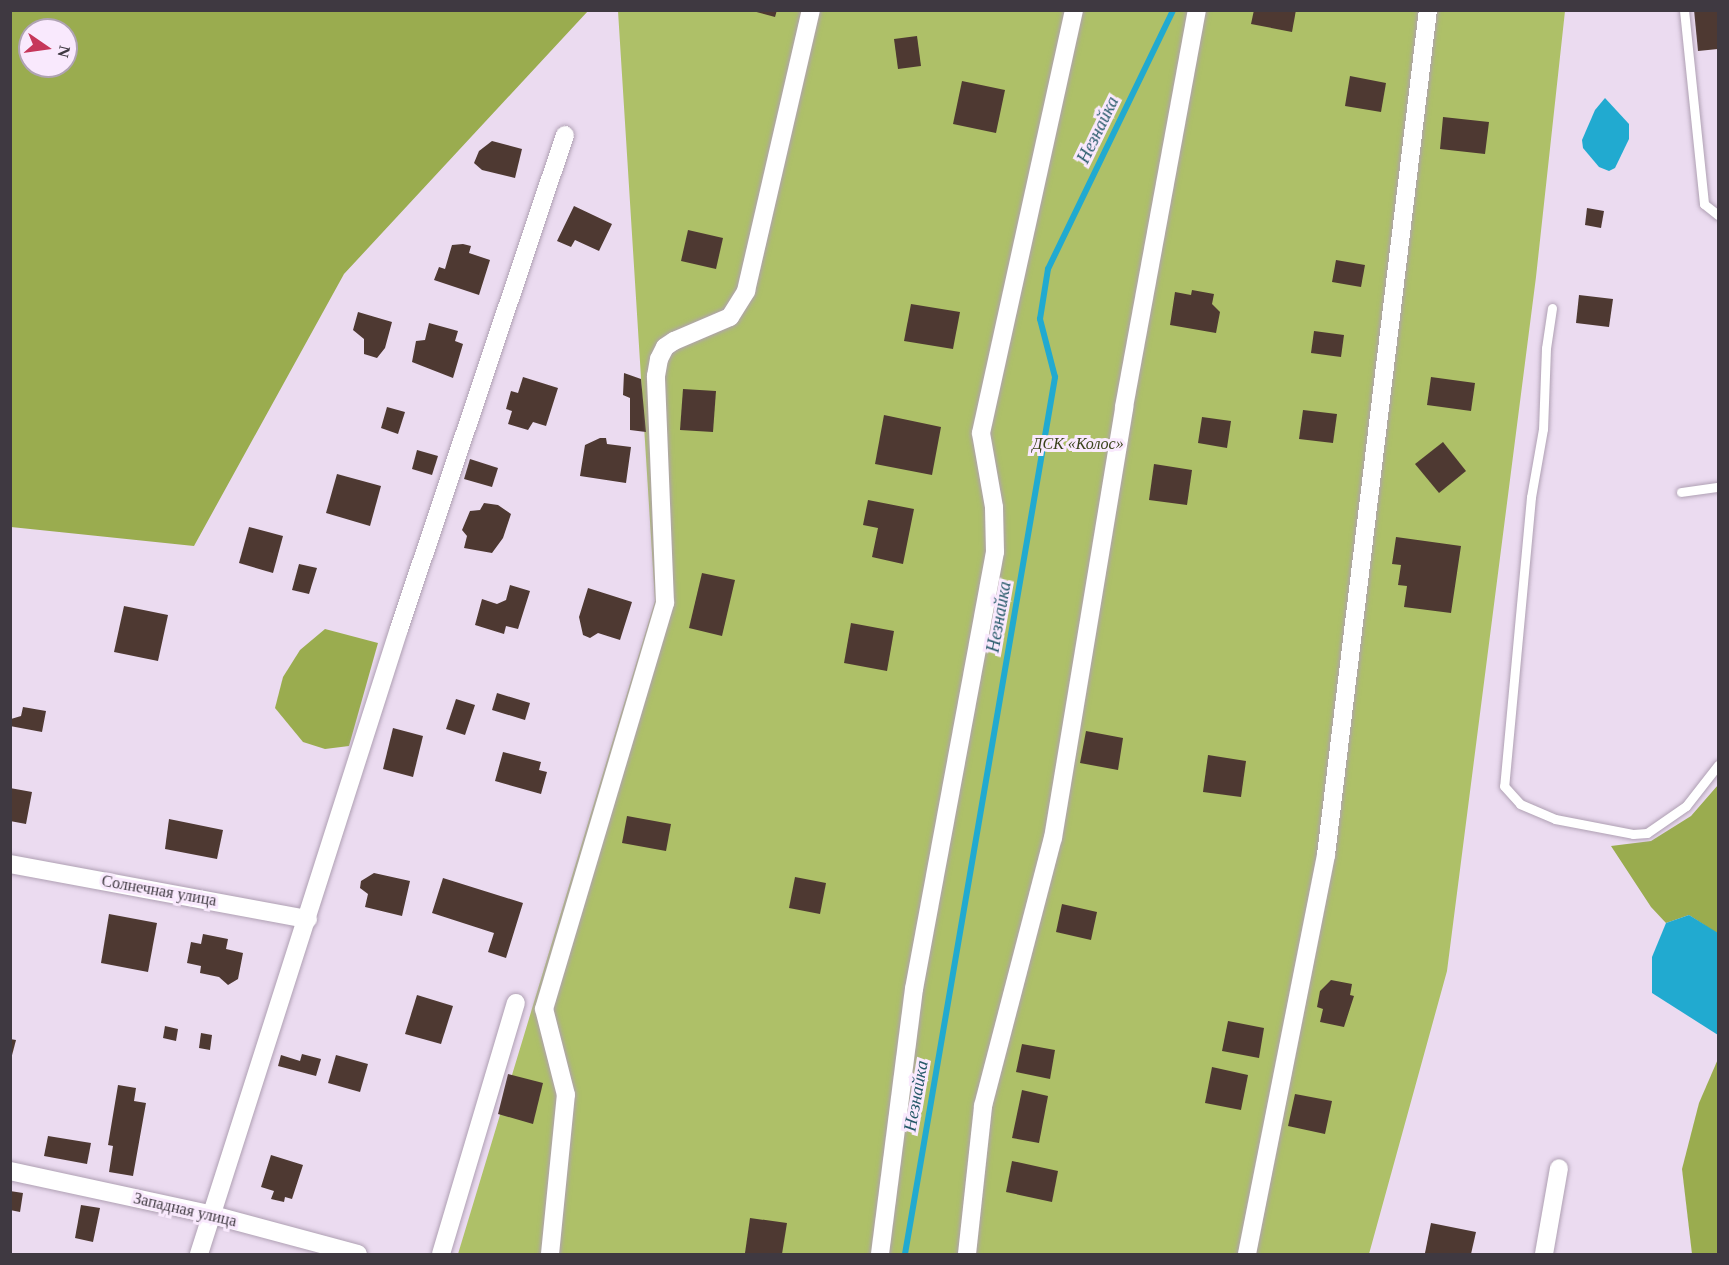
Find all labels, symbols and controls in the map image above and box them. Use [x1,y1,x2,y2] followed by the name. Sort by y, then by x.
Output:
[18,18,78,78] north arrow
[54,44,74,59] text: N
[1073,93,1123,167] water label: Незнайка
[1032,434,1124,454] park label: ДСК «Колос»
[982,580,1016,654] water label: Незнайка
[100,871,218,911] street label: Солнечная улица
[899,1059,933,1133] water label: Незнайка
[132,1189,238,1231] street label: Западная улица

